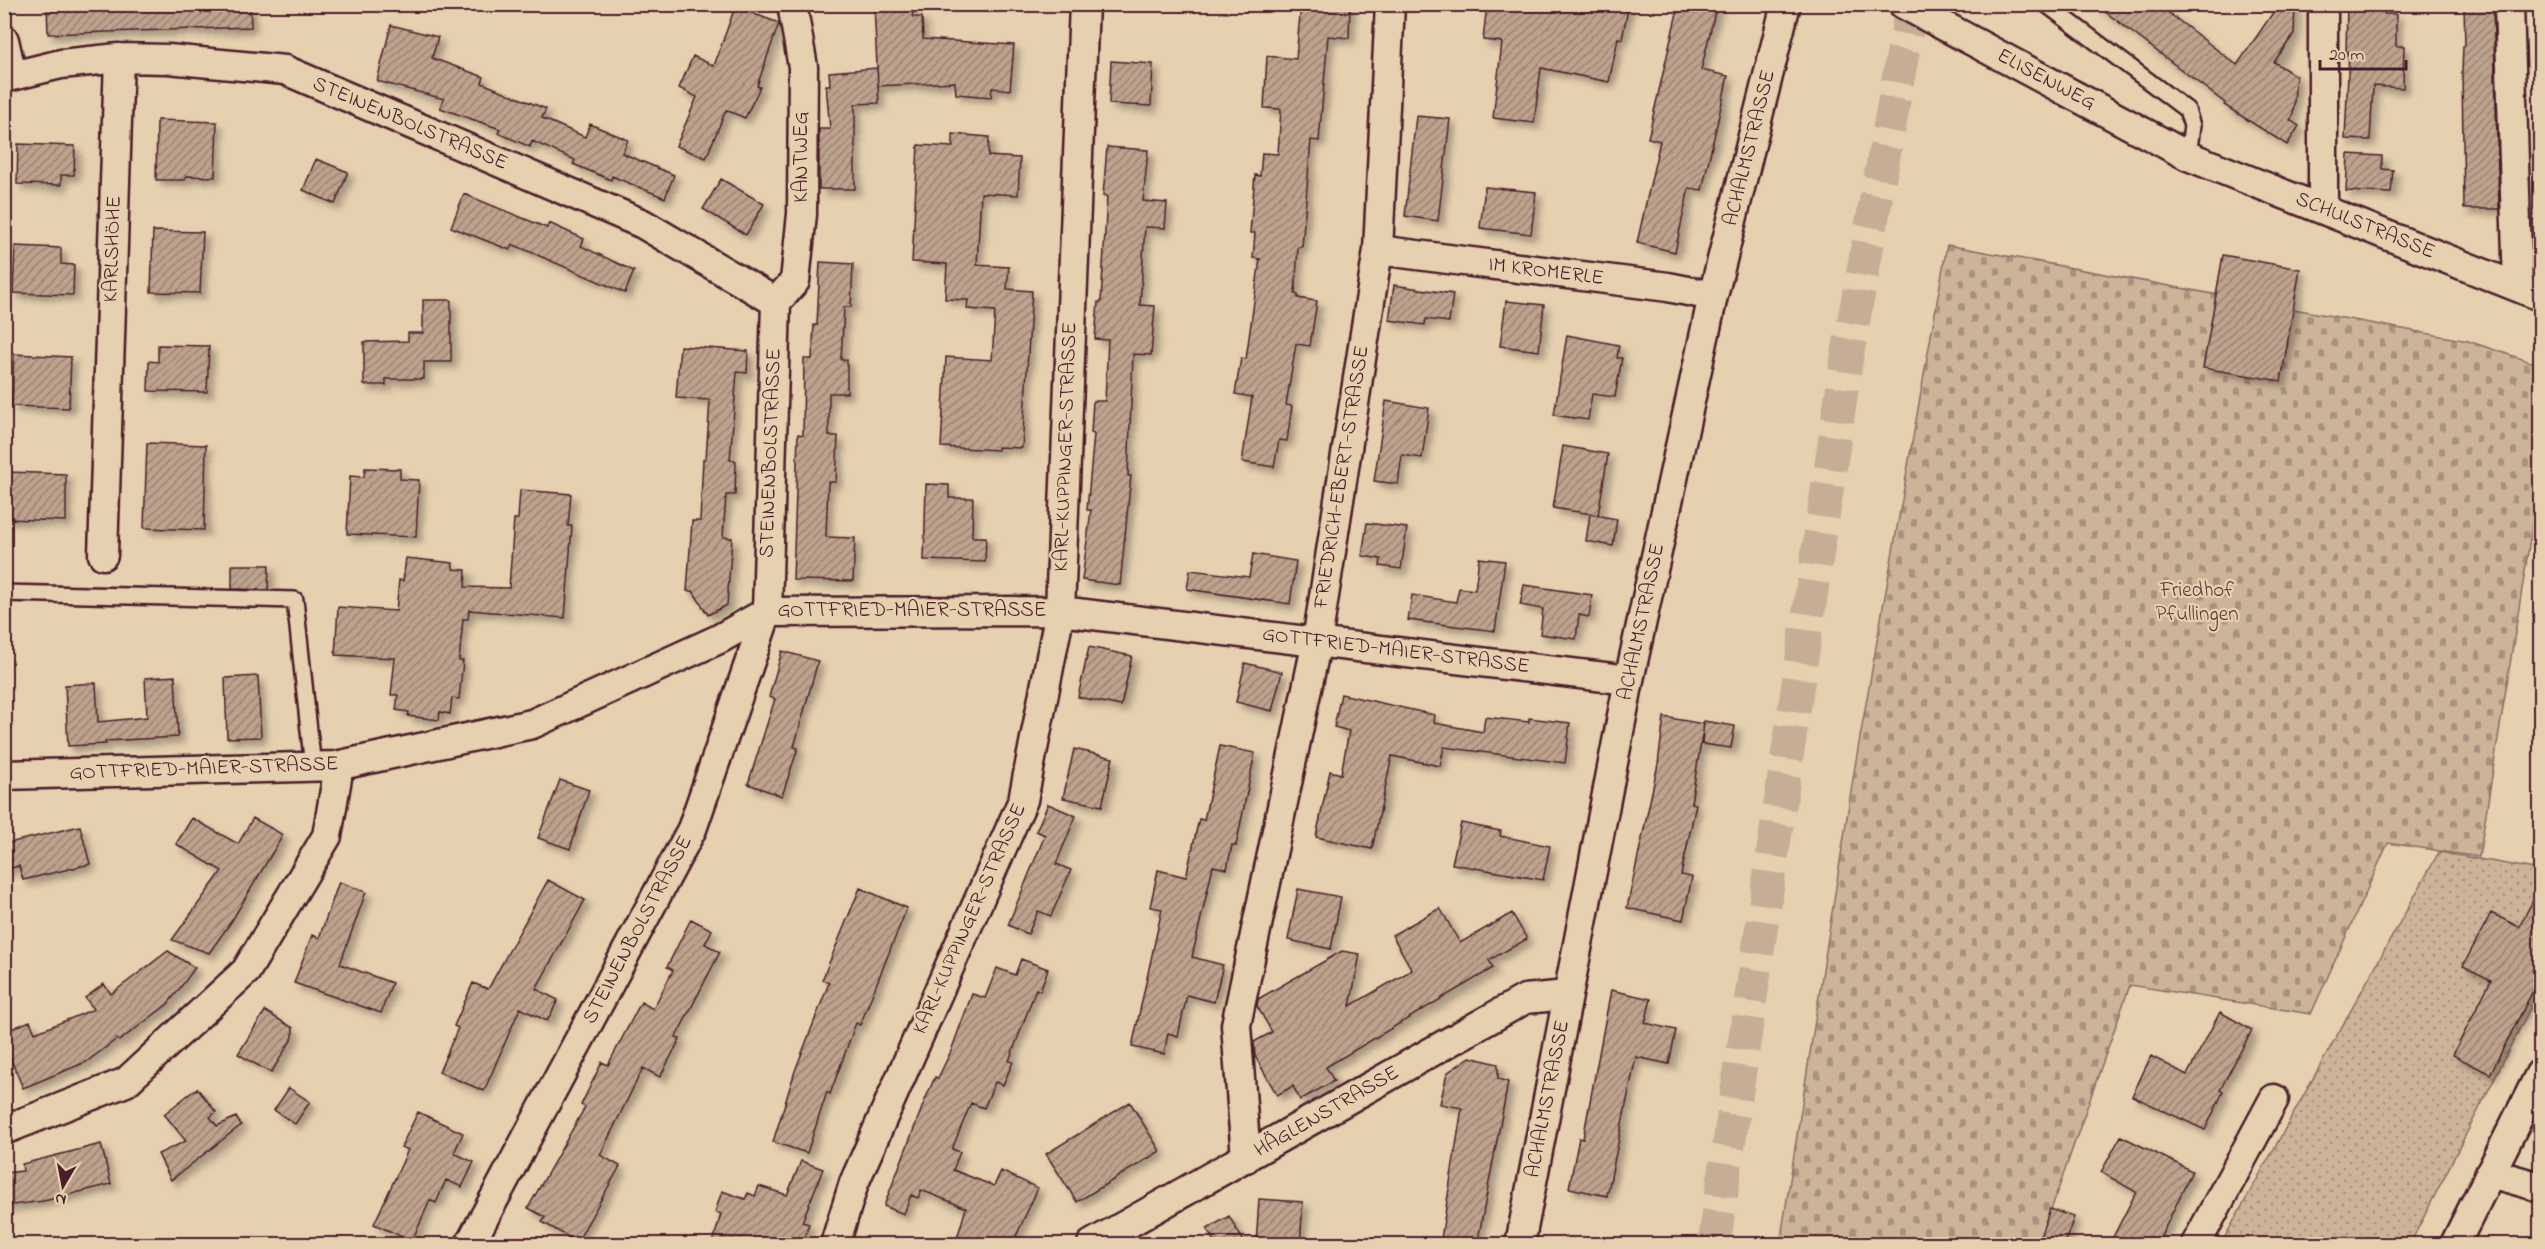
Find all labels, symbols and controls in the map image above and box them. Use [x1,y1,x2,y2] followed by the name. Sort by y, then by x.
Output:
[2320,33,2406,71] scale bar
[1991,41,2101,119] street label: ELISENWEG
[2329,43,2364,69] text: 20 m
[1716,67,1784,229] street label: ACHALMSTRASSE
[308,69,512,179] street label: STEINENBOLSTRASSE
[787,111,817,203] street label: KANTWEG
[2291,184,2439,268] street label: SCHULSTRASSE
[96,195,130,303] street label: KARLSHÖHE
[1486,250,1606,294] street label: IM KROMERLE
[1047,322,1085,572] street label: KARL-KUPPINGER-STRASSE
[1306,343,1378,612] street label: FRIEDRICH-EBERT-STRASSE
[752,348,790,558] street label: STEINENBOLSTRASSE
[1611,541,1673,703] street label: ACHALMSTRASSE
[2156,576,2239,632] park label: Friedhof Pfullingen
[777,596,1047,626] street label: GOTTFRIED-MAIER-STRASSE
[1261,620,1531,682] street label: GOTTFRIED-MAIER-STRASSE
[69,749,339,789] street label: GOTTFRIED-MAIER-STRASSE
[905,799,1035,1039] street label: KARL-KUPPINGER-STRASSE
[576,830,700,1030] street label: STEINENBOLSTRASSE
[1518,1018,1578,1180] street label: ACHALMSTRASSE
[1249,1058,1405,1166] street label: HÄGLENSTRASSE
[33,1156,93,1216] north arrow
[53,1186,68,1212] text: N

